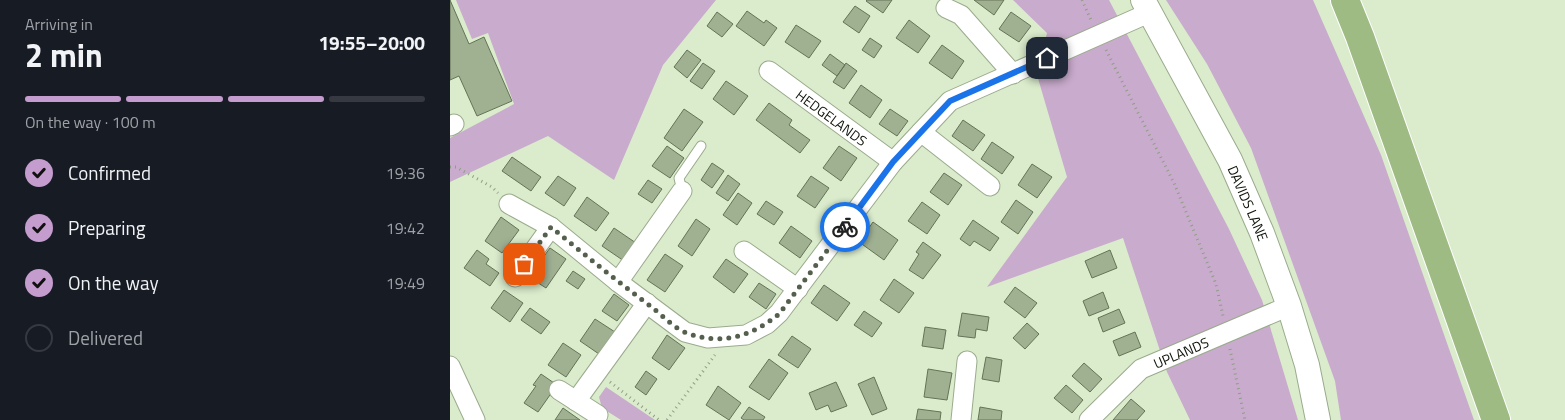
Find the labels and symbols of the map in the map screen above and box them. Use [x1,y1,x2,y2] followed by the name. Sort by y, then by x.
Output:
[1026,37,1068,79] pin
[792,84,872,150] street label: HEDGELANDS
[1223,162,1274,244] street label: DAVIDS LANE
[820,202,870,252] courier
[503,243,545,285] pin
[1150,331,1212,373] street label: UPLANDS

